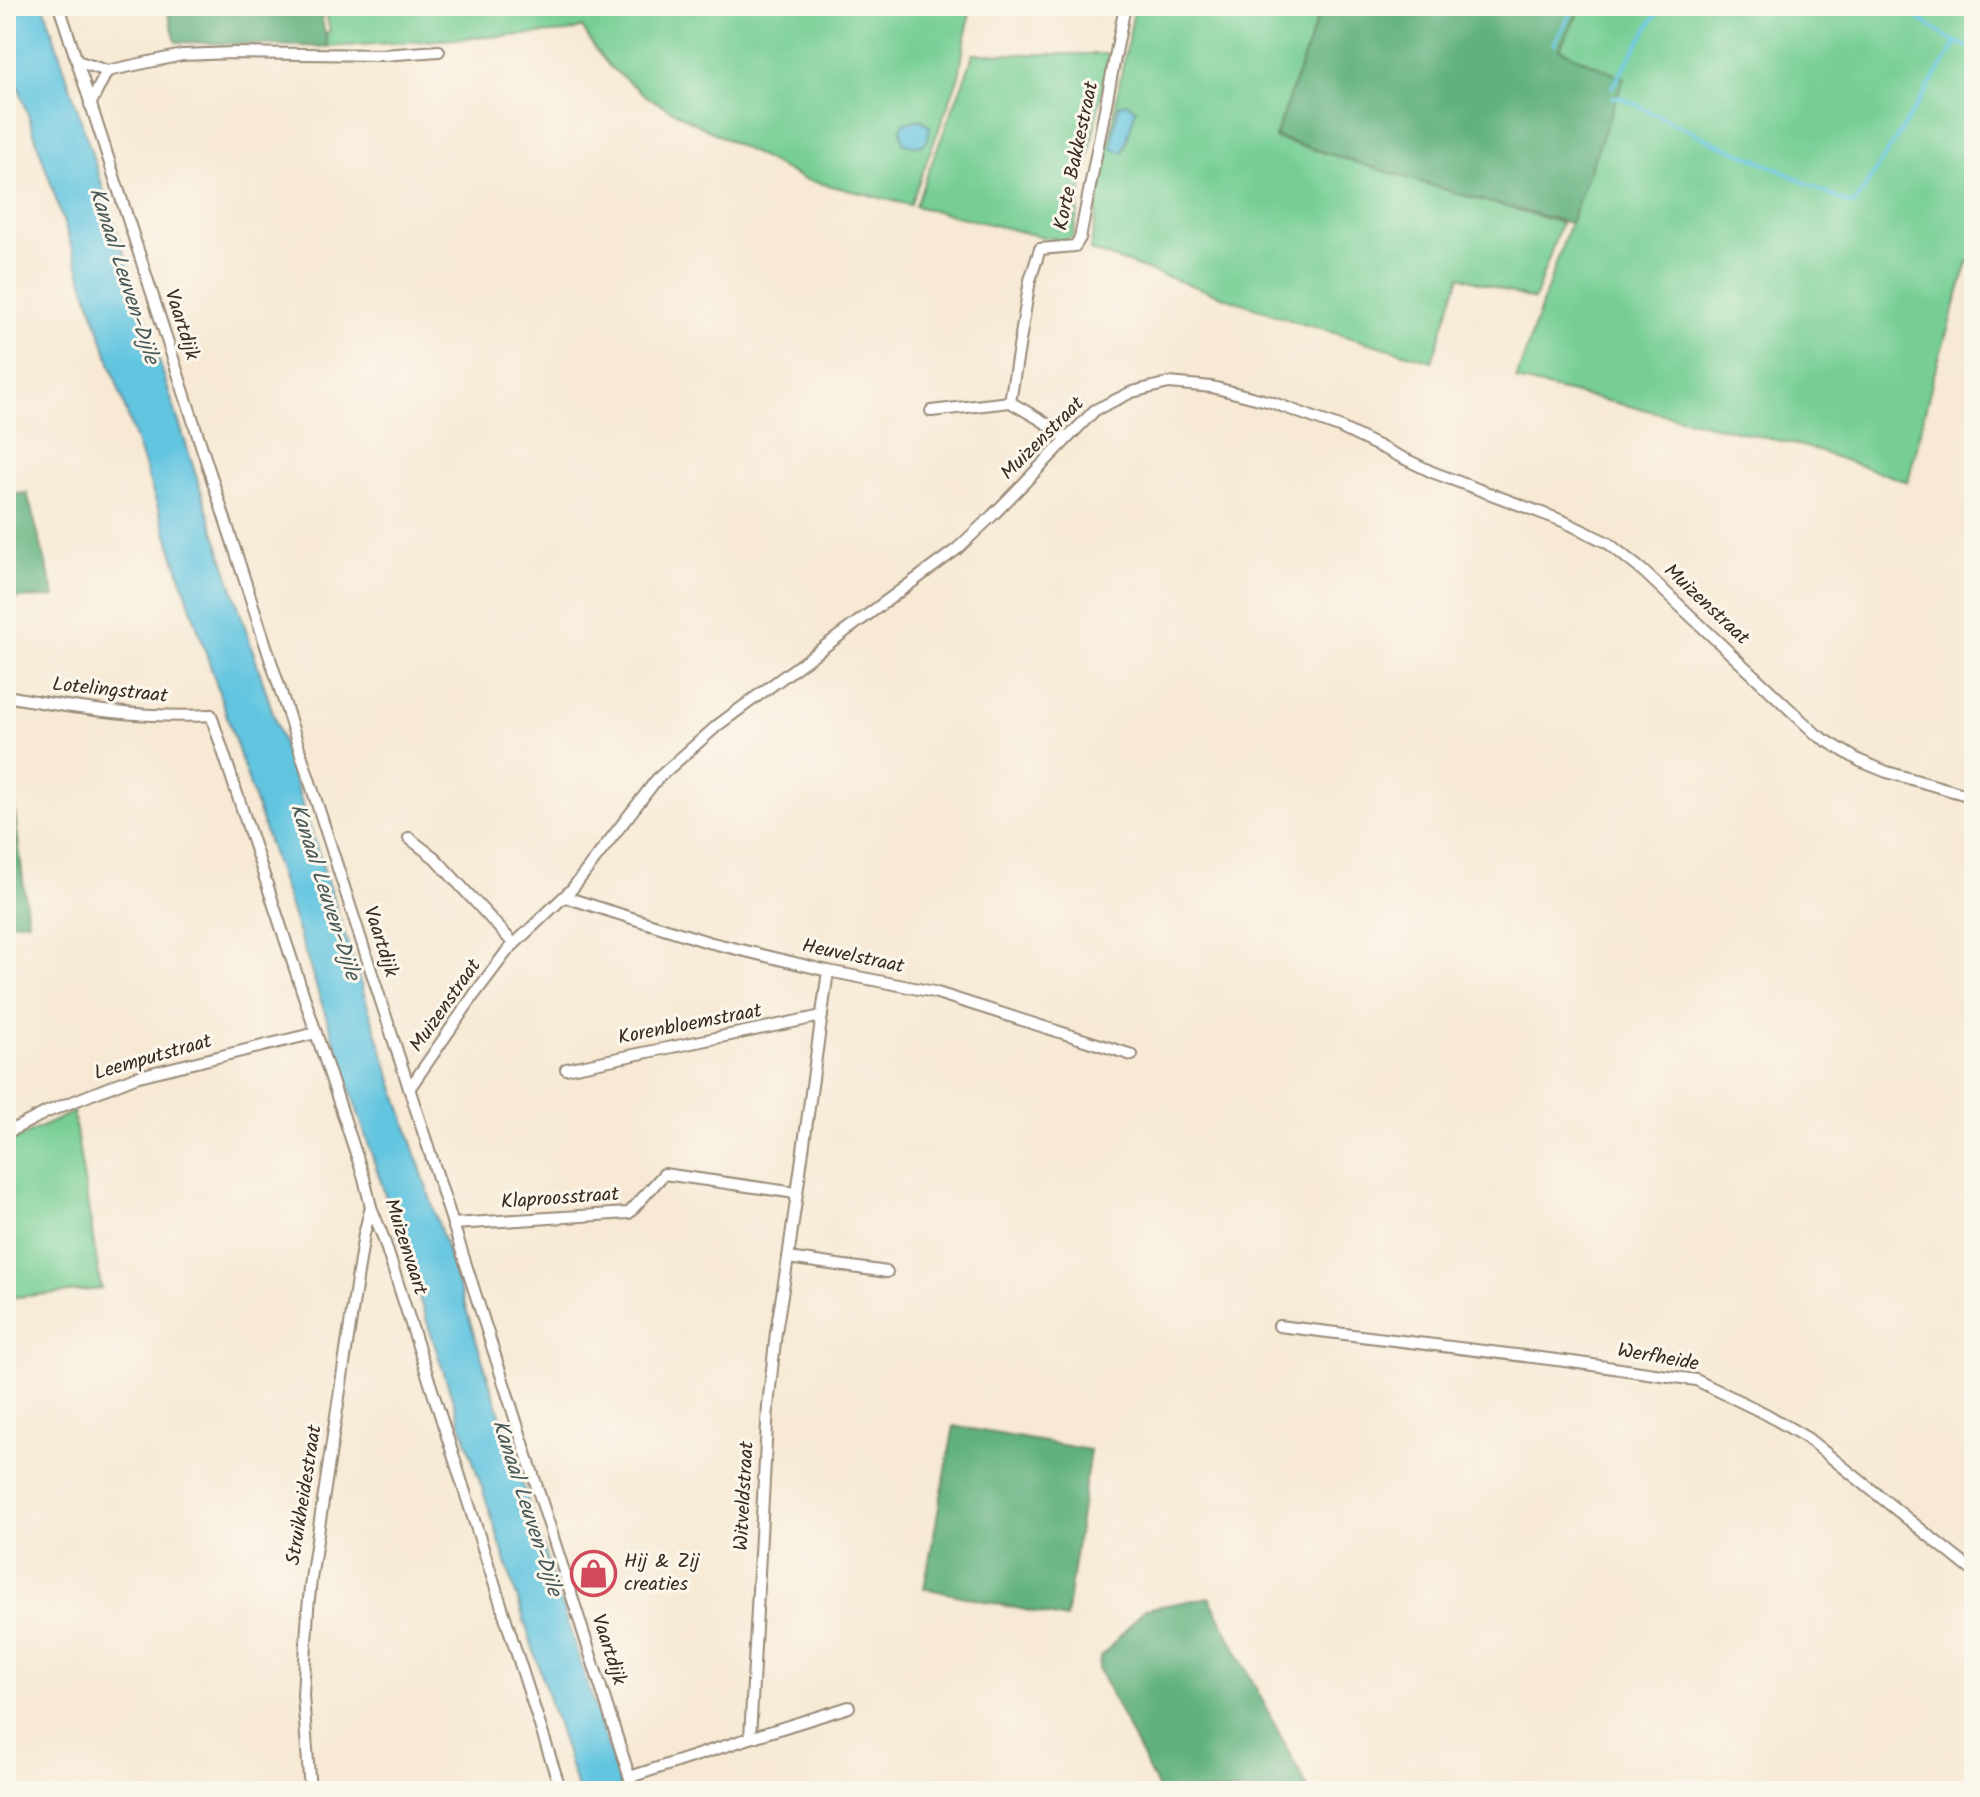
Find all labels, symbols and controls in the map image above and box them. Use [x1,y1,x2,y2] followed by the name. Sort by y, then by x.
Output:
[1046,78,1108,233] street label: Korte Bakkestraat
[78,183,169,371] water label: Kanaal Leuven-Dijle
[155,285,208,365] street label: Vaartdijk
[994,389,1093,488] street label: Muizenstraat
[1656,556,1757,654] street label: Muizenstraat
[51,669,170,713] street label: Lotelingstraat
[279,799,370,987] water label: Kanaal Leuven-Dijle
[354,902,407,982] street label: Vaartdijk
[799,931,907,983] street label: Heuvelstraat
[402,952,490,1059] street label: Muizenstraat
[615,995,765,1055] street label: Korenbloemstraat
[90,1026,216,1090] street label: Leemputstraat
[500,1179,620,1219] street label: Klaproosstraat
[374,1194,436,1300] street label: Muizenvaart
[1615,1335,1701,1381] street label: Werfheide
[481,1415,572,1603] water label: Kanaal Leuven-Dijle
[278,1422,332,1567] street label: Struikheidestraat
[726,1440,764,1552] street label: Witveldstraat
[624,1546,701,1601] place label: Hij & Zij creaties
[569,1550,617,1598] shop icon: Hij & Zij creaties
[582,1610,635,1690] street label: Vaartdijk

